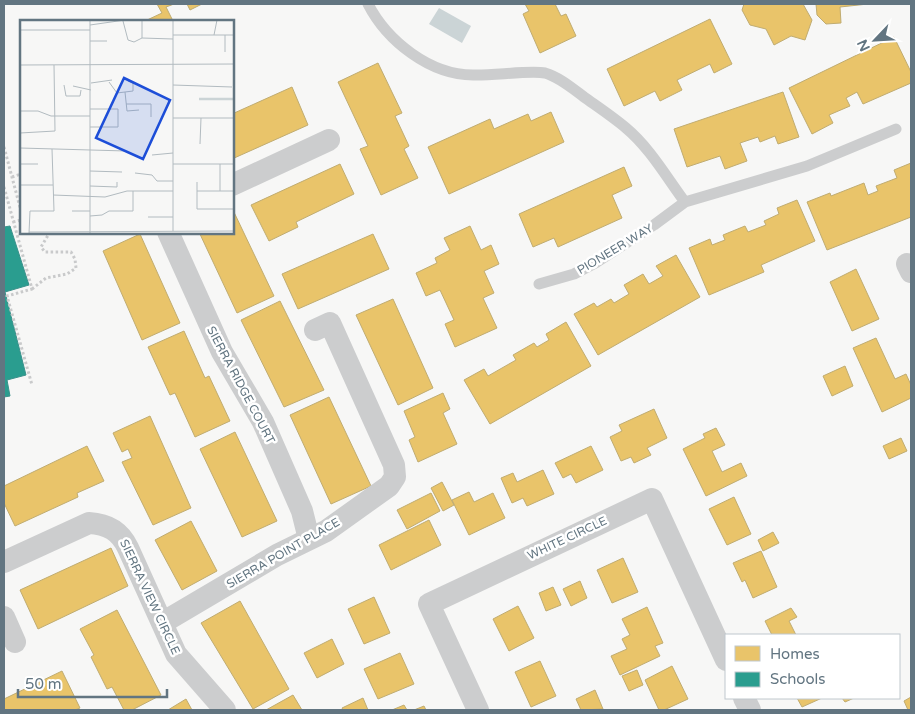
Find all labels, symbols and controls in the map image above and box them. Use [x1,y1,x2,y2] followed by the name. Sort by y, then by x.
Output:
[850,15,900,65] north arrow
[20,20,234,234] inset map
[854,37,874,54] text: N
[575,221,656,277] street label: PIONEER WAY
[204,324,278,447] street label: SIERRA RIDGE COURT
[525,513,609,563] street label: WHITE CIRCLE
[224,515,342,591] street label: SIERRA POINT PLACE
[117,537,183,657] street label: SIERRA VIEW CIRCLE
[725,634,900,699] legend
[770,645,820,663] text: Homes
[18,666,166,698] scale bar
[770,670,826,688] text: Schools
[25,675,62,693] text: 50 m

